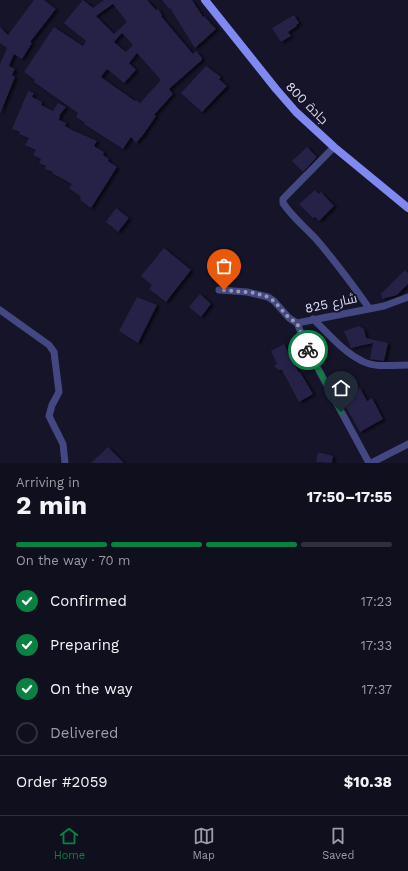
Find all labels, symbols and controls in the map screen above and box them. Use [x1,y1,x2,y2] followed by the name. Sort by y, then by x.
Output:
[283,79,331,127] street label: جادة 800
[207,249,241,290] pin
[213,255,235,277] icon: bag
[304,290,359,317] street label: شارع 825
[288,330,328,370] courier
[297,339,319,361] icon: bike
[324,371,358,412] pin
[330,377,352,399] icon: home
[16,475,80,490] text: Arriving in
[307,488,392,506] text: 17:50–17:55
[16,490,87,520] text: 2 min
[16,553,130,568] text: On the way · 70 m
[16,590,38,612] icon: check
[50,592,127,610] text: Confirmed
[361,594,392,609] text: 17:23
[16,634,38,656] icon: check
[50,636,119,654] text: Preparing
[361,638,392,653] text: 17:33
[16,678,38,700] icon: check
[50,680,132,698] text: On the way
[361,682,392,697] text: 17:37
[50,724,118,742] text: Delivered
[16,773,108,791] text: Order #2059
[344,773,392,791] text: $10.38
[54,825,85,862] tab: Home
[193,825,215,862] tab: Map
[322,825,354,862] tab: Saved

